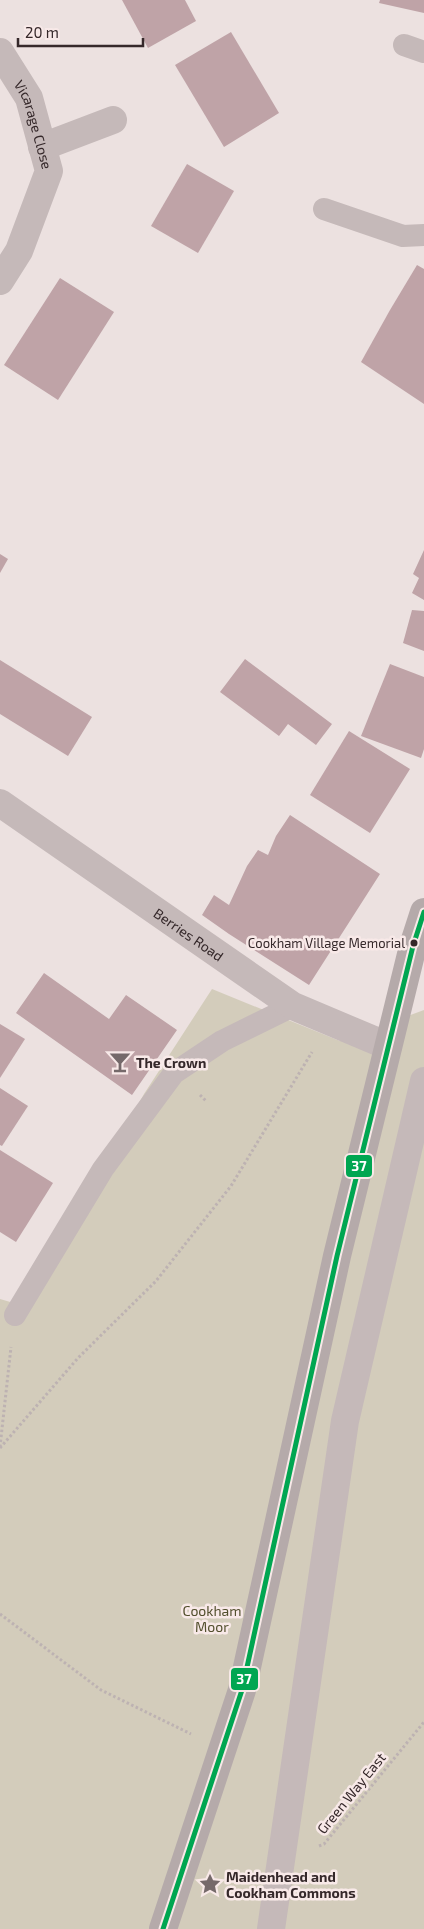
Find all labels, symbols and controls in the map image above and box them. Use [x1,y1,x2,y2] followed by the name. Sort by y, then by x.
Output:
[18,15,142,47] scale bar
[25,23,59,41] text: 20 m
[11,77,57,171] street label: Vicarage Close
[151,904,227,964] street label: Berries Road
[248,935,405,951] place label: Cookham Village Memorial
[409,938,419,948] marker: Cookham Village Memorial
[107,1049,133,1075] bar icon: The Crown
[136,1054,206,1071] place label: The Crown
[345,1154,373,1178] line badge: 37
[351,1157,367,1174] text: 37
[182,1602,242,1635] park label: Cookham Moor
[230,1667,259,1691] line badge: 37
[236,1670,252,1687] text: 37
[313,1749,389,1837] street label: Green Way East
[226,1868,356,1901] place label: Maidenhead and Cookham Commons
[197,1871,223,1897] place icon: Maidenhead and Cookham Commons

